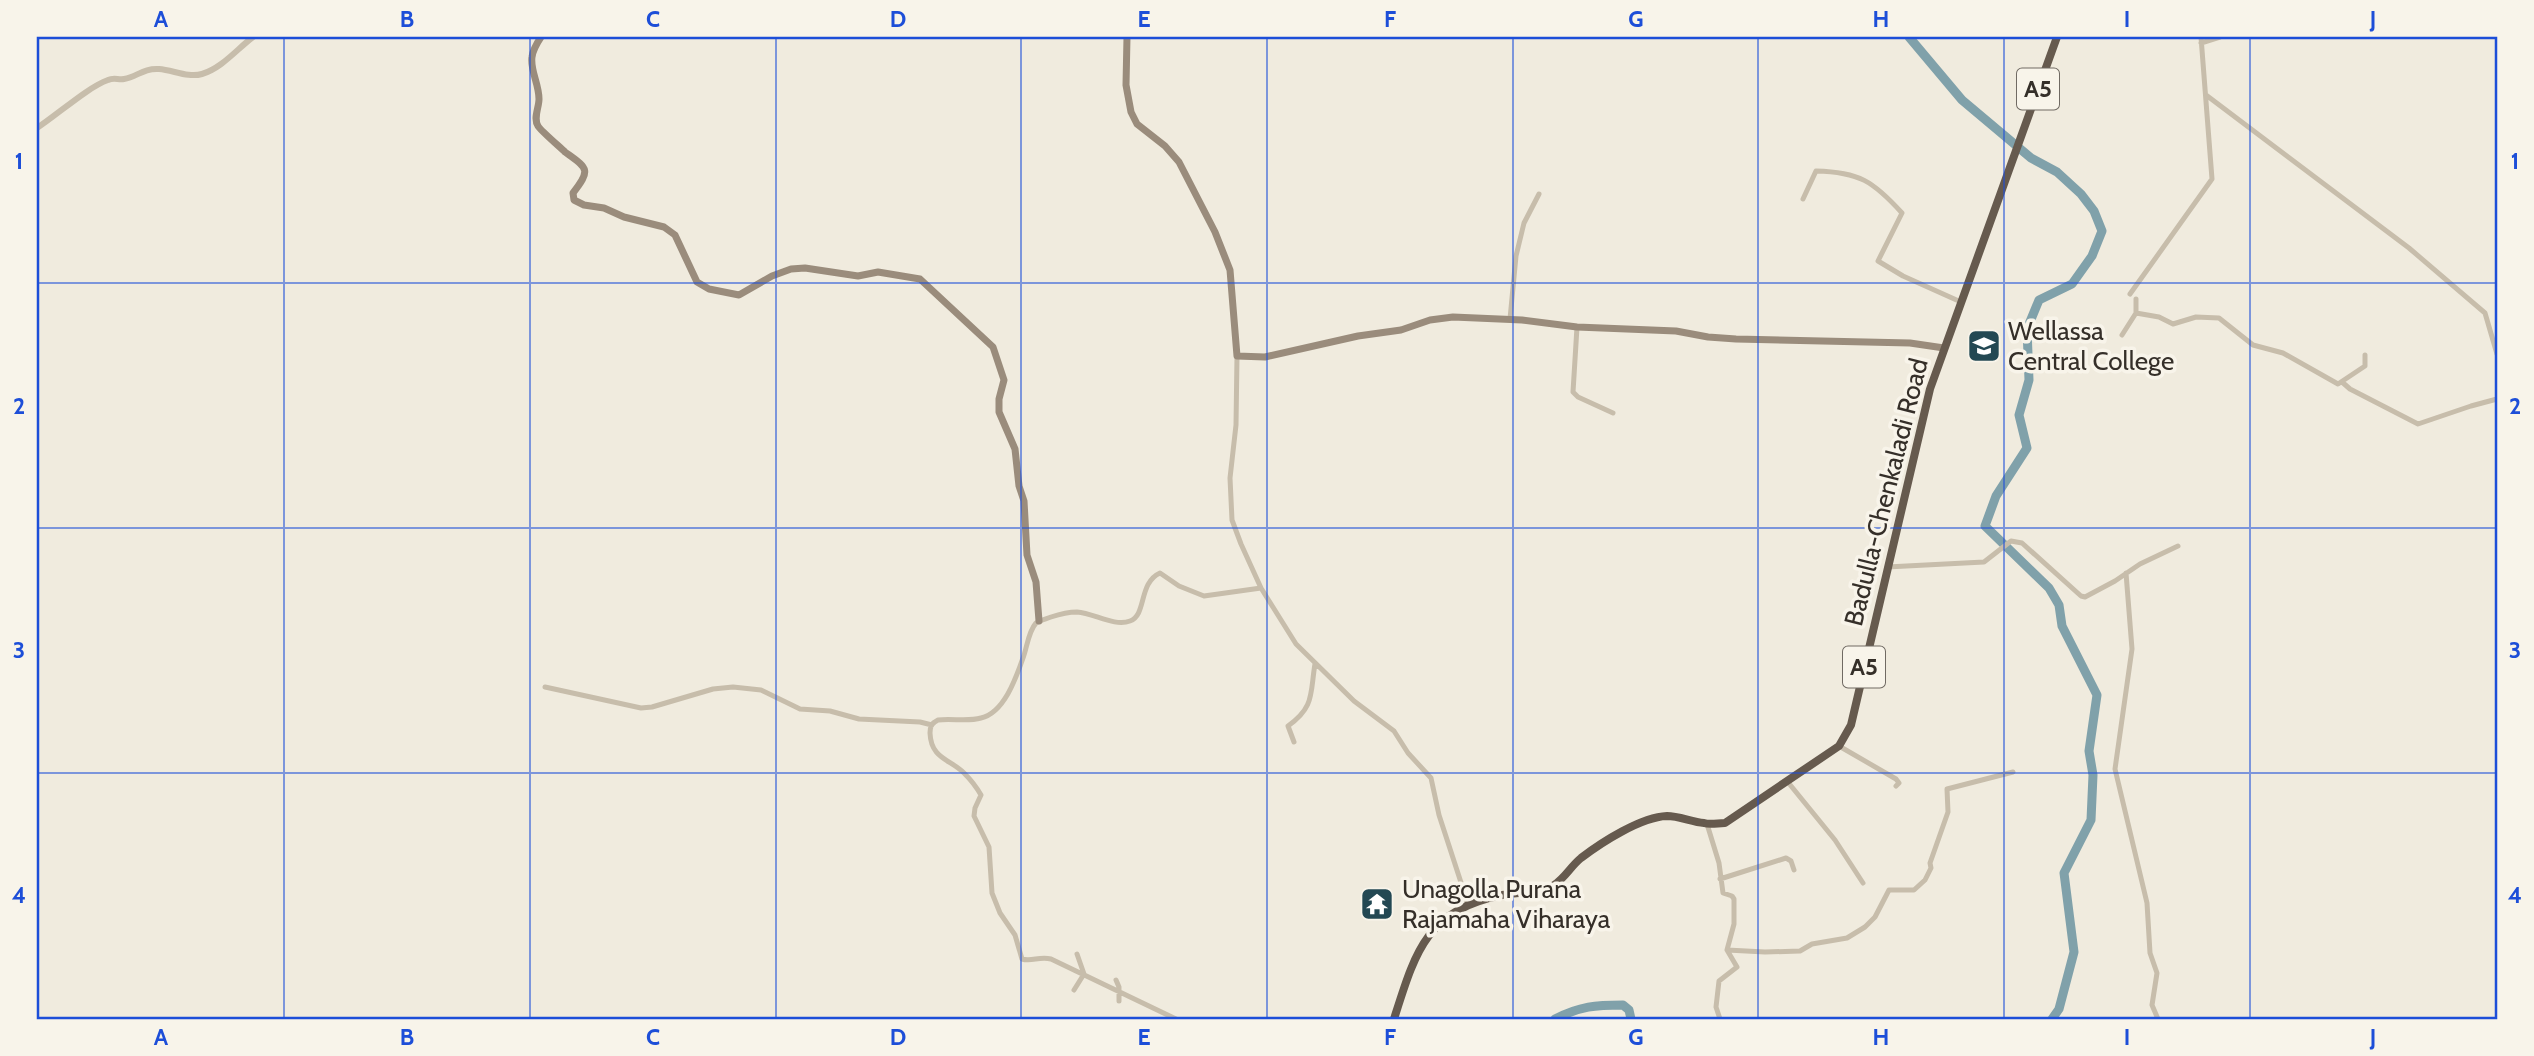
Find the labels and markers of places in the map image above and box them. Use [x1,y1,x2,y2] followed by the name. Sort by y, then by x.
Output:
[2008,315,2174,377] place label: Wellassa Central College
[1965,327,2003,365] school or university icon: Wellassa Central College
[1402,873,1611,935] place label: Unagolla Purana Rajamaha Viharaya
[1358,885,1396,923] temple icon: Unagolla Purana Rajamaha Viharaya

